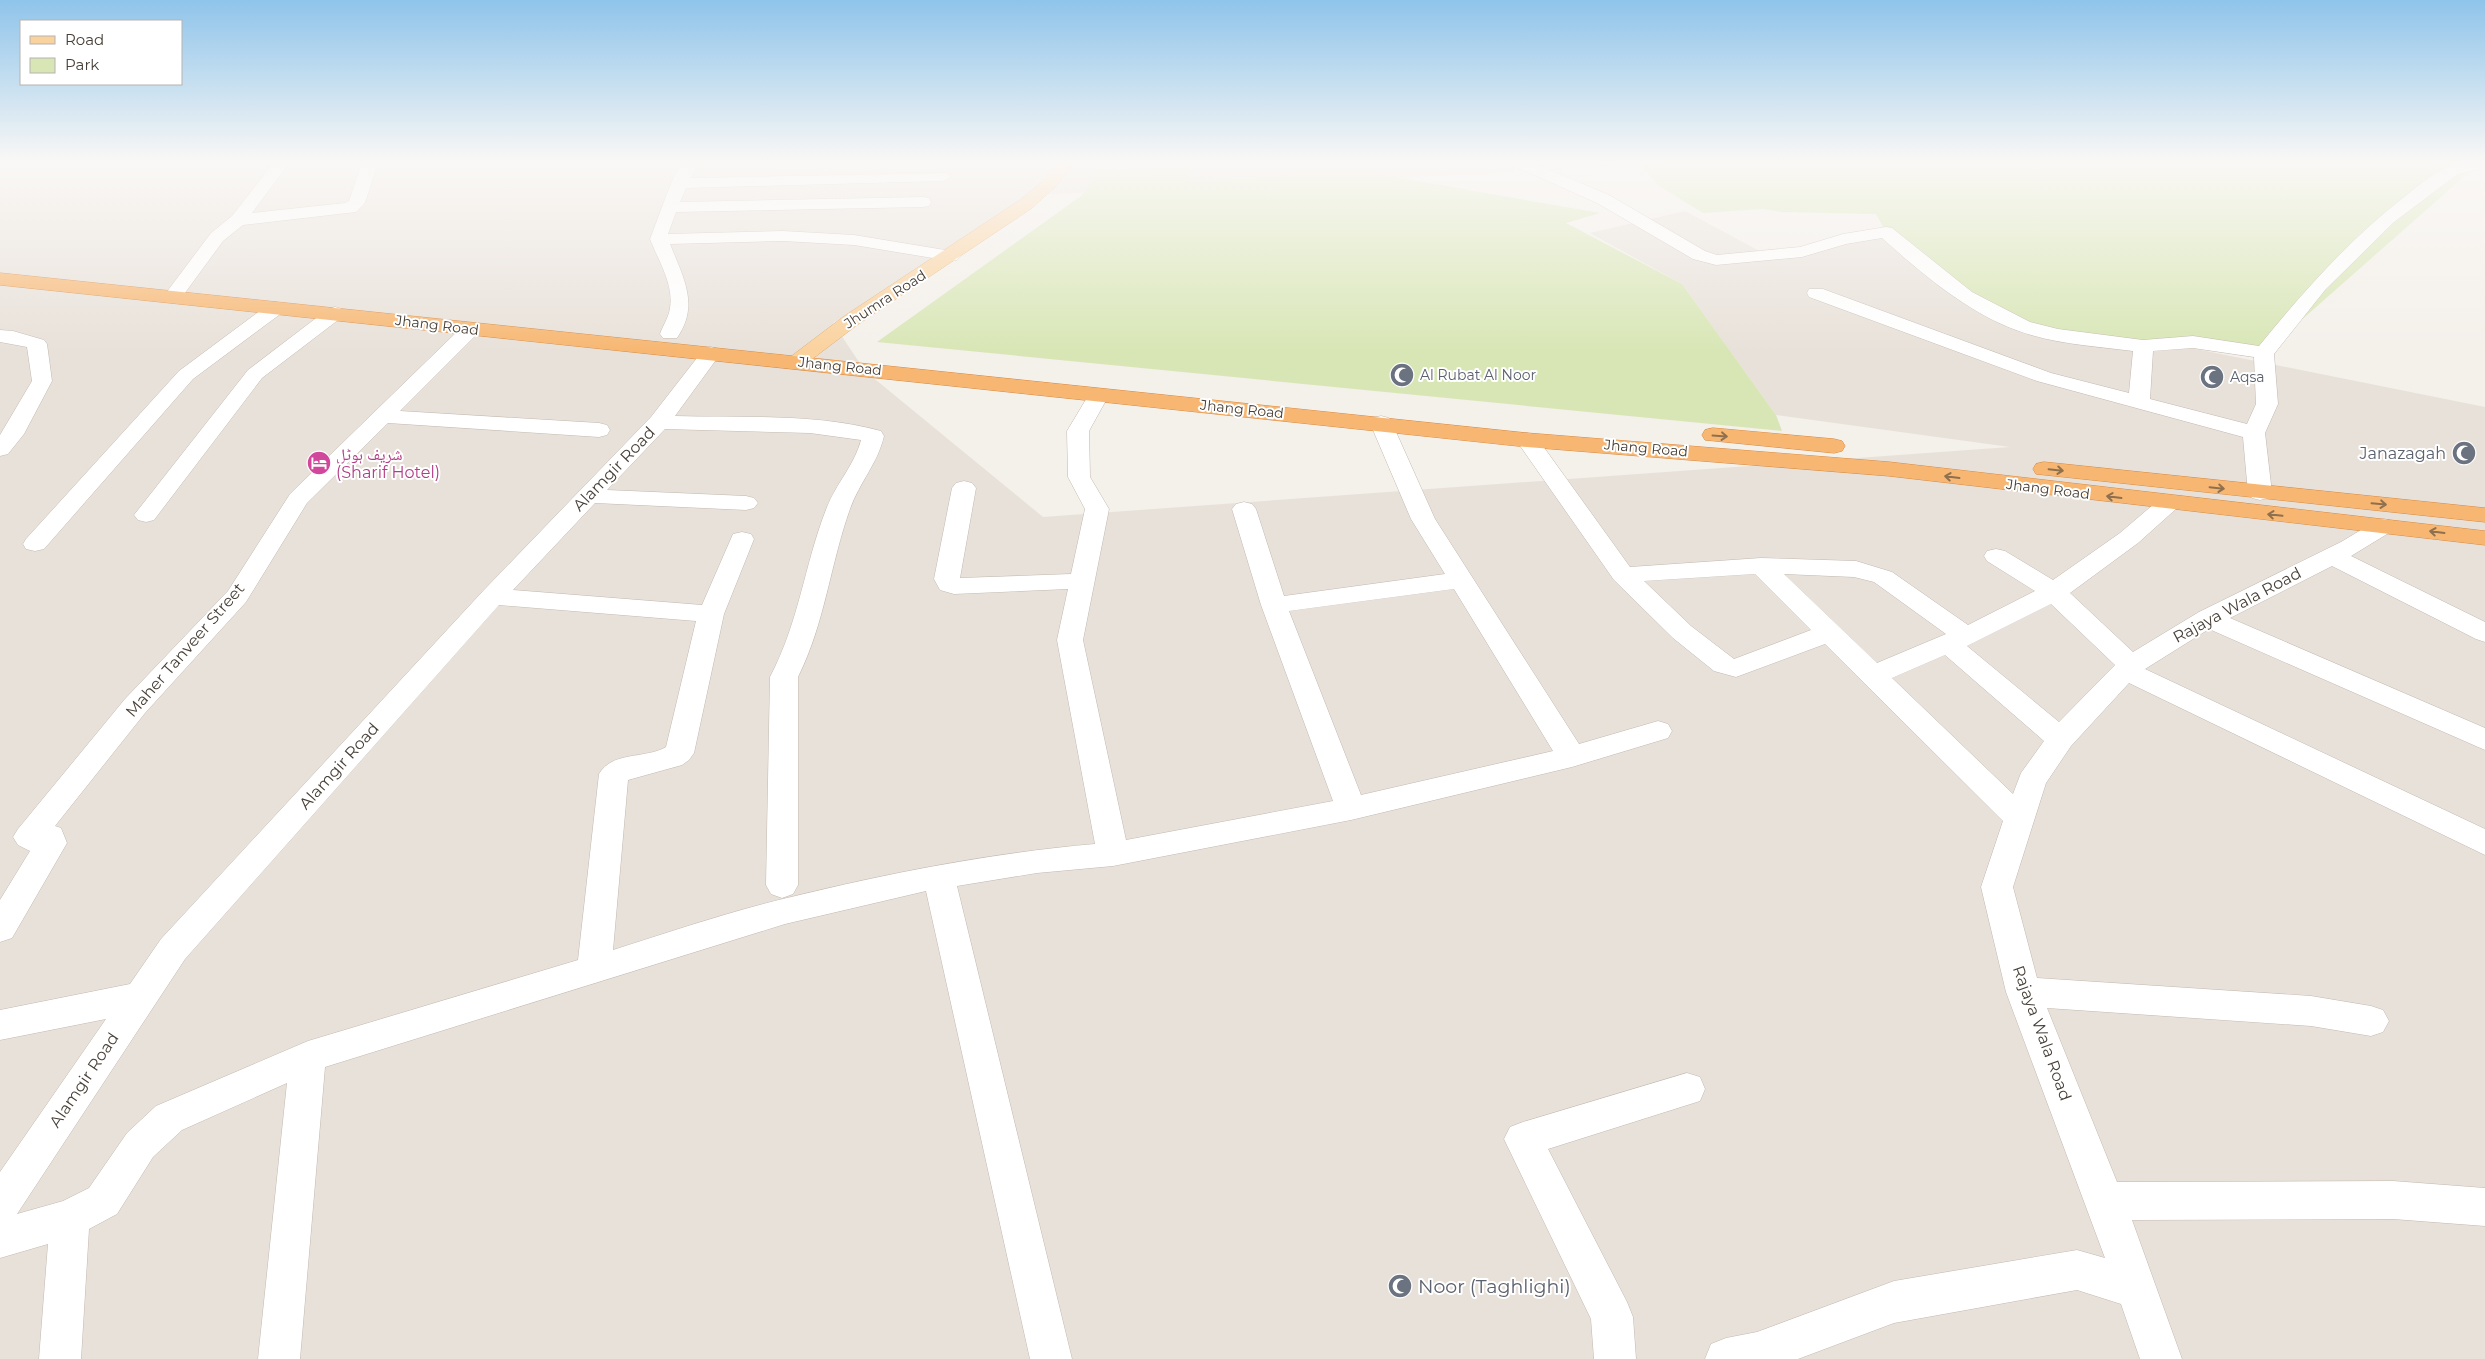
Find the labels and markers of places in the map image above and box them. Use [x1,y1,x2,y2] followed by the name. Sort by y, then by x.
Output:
[1389,362,1415,388] mosque icon: Al Rubat Al Noor
[2199,364,2225,390] mosque icon: Aqsa
[1420,366,1536,384] place label: Al Rubat Al Noor
[2230,368,2265,386] place label: Aqsa
[2451,440,2477,466] mosque icon: Janazagah
[2358,444,2446,463] place label: Janazagah
[336,445,440,482] place label: شریف ہوٹل (Sharif Hotel)
[306,450,332,476] hotel icon: شریف ہوٹل (Sharif Hotel)
[1387,1273,1413,1299] mosque icon: Noor (Taghlighi)
[1418,1275,1571,1298] place label: Noor (Taghlighi)

